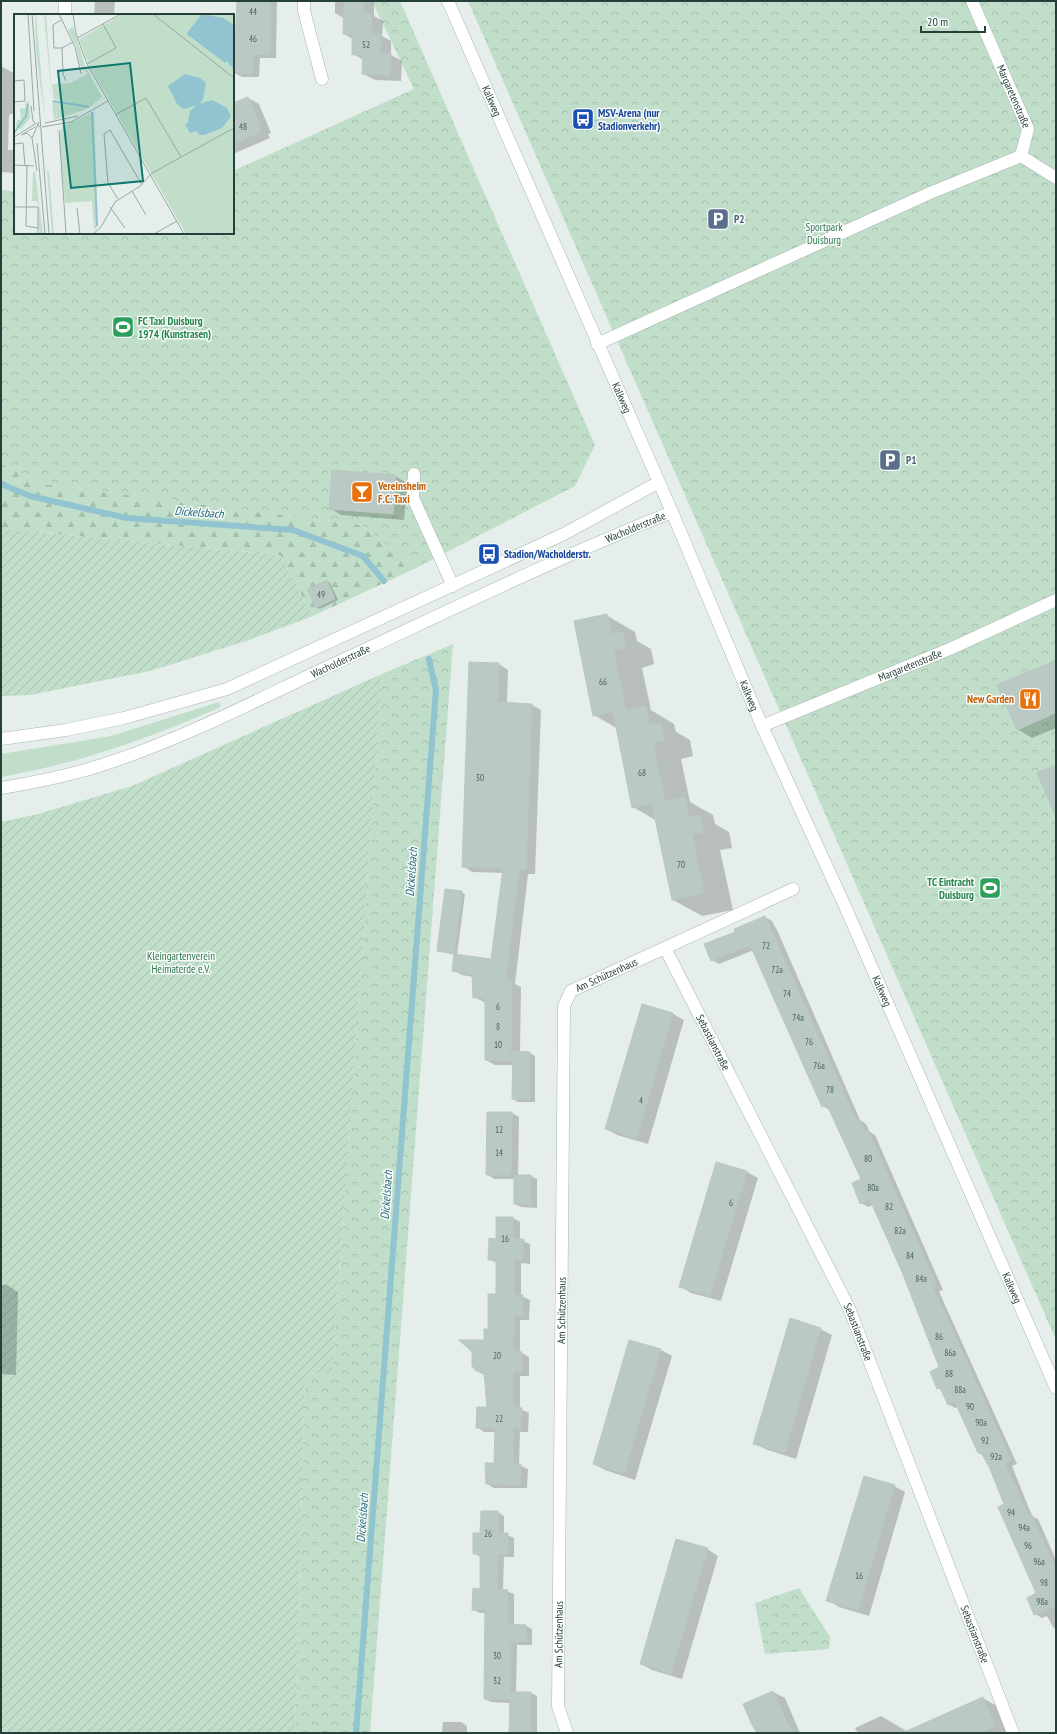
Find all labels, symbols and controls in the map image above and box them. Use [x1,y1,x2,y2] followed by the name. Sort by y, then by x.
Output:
[249,6,257,17] house number: 44
[921,8,985,34] scale bar
[14,14,234,234] inset map
[927,14,948,29] text: 20 m
[249,33,257,44] house number: 46
[362,39,370,50] house number: 52
[994,63,1034,130] street label: Margaretenstraße
[479,83,505,119] street label: Kalkweg
[570,106,596,132] bus stop icon: MSV-Arena (nur Stadionverkehr)
[598,106,660,133] place label: MSV-Arena (nur Stadionverkehr)
[239,121,247,132] house number: 48
[705,206,731,232] parking icon: P2
[734,212,745,226] place label: P2
[805,220,843,247] park label: Sportpark Duisburg
[110,314,136,340] sports icon: FC Taxi Duisburg 1974 (Kunstrasen)
[138,314,211,341] place label: FC Taxi Duisburg 1974 (Kunstrasen)
[609,380,635,415] street label: Kalkweg
[877,447,903,473] parking icon: P1
[906,453,917,467] place label: P1
[349,479,375,505] bar icon: Vereinsheim F.C. Taxi
[377,479,426,506] place label: Vereinsheim F.C. Taxi
[174,503,225,521] water label: Dickelsbach
[603,508,668,546] street label: Wacholderstraße
[476,541,502,567] bus stop icon: Stadion/Wacholderstr.
[504,547,591,561] place label: Stadion/Wacholderstr.
[317,589,325,600] house number: 49
[308,641,373,681] street label: Wacholderstraße
[876,646,944,685] street label: Margaretenstraße
[599,676,607,687] house number: 66
[736,678,762,713] street label: Kalkweg
[1017,686,1043,712] restaurant icon: New Garden
[967,692,1014,706] place label: New Garden
[638,767,646,778] house number: 68
[476,772,484,783] house number: 50
[402,846,420,897] water label: Dickelsbach
[677,859,685,870] house number: 70
[927,875,975,902] place label: TC Eintracht Duisburg
[977,875,1003,901] sports icon: TC Eintracht Duisburg
[762,940,770,951] house number: 72
[147,949,215,976] park label: Kleingartenverein Heimaterde e.V.
[573,954,640,995] street label: Am Schützenhaus
[771,964,783,975] house number: 72a
[869,973,895,1009] street label: Kalkweg
[783,988,791,999] house number: 74
[496,1001,500,1012] house number: 6
[693,1012,734,1073] street label: Sebastianstraße
[792,1012,804,1023] house number: 74a
[496,1021,500,1032] house number: 8
[805,1036,813,1047] house number: 76
[494,1039,502,1050] house number: 10
[813,1060,825,1071] house number: 76a
[826,1084,834,1095] house number: 78
[639,1095,643,1106] house number: 4
[495,1124,503,1135] house number: 12
[495,1147,503,1158] house number: 14
[864,1153,872,1164] house number: 80
[377,1169,395,1220] water label: Dickelsbach
[867,1182,879,1193] house number: 80a
[729,1197,733,1208] house number: 6
[885,1201,893,1212] house number: 82
[894,1225,906,1236] house number: 82a
[501,1233,509,1244] house number: 16
[906,1250,914,1261] house number: 84
[999,1270,1025,1305] street label: Kalkweg
[915,1273,927,1284] house number: 84a
[554,1277,569,1344] street label: Am Schützenhaus
[841,1301,876,1363] street label: Sebastianstraße
[935,1331,943,1342] house number: 86
[944,1347,956,1358] house number: 86a
[493,1350,501,1361] house number: 20
[945,1368,953,1379] house number: 88
[954,1384,966,1395] house number: 88a
[966,1401,974,1412] house number: 90
[495,1413,503,1424] house number: 22
[975,1417,987,1428] house number: 90a
[981,1435,989,1446] house number: 92
[990,1451,1002,1462] house number: 92a
[353,1492,371,1543] water label: Dickelsbach
[1007,1507,1015,1518] house number: 94
[1018,1522,1030,1533] house number: 94a
[484,1528,492,1539] house number: 26
[1024,1540,1032,1551] house number: 96
[1033,1556,1045,1567] house number: 96a
[855,1570,863,1581] house number: 16
[1040,1577,1048,1588] house number: 98
[1036,1596,1048,1607] house number: 98a
[551,1601,566,1668] street label: Am Schützenhaus
[957,1603,993,1666] street label: Sebastianstraße
[493,1650,501,1661] house number: 30
[493,1675,501,1686] house number: 32

